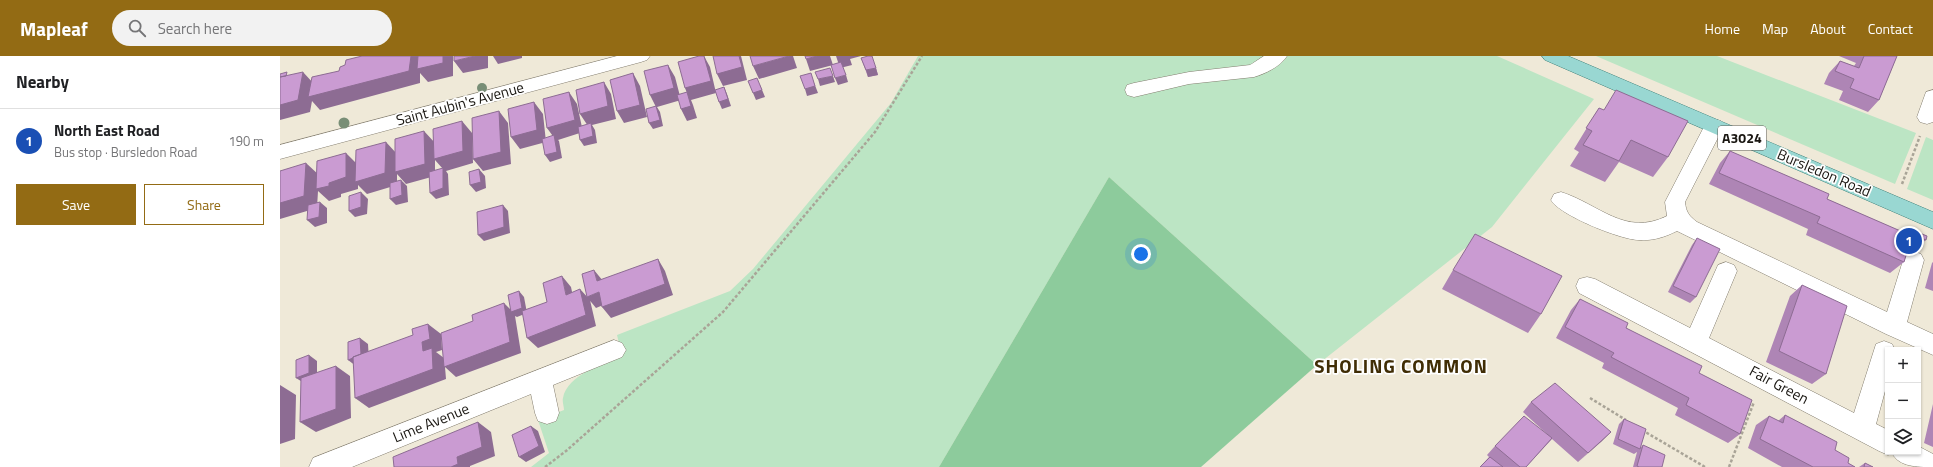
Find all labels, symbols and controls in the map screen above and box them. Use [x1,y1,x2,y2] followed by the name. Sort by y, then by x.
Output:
[112,10,392,46] search box
[20,14,88,43] text: Mapleaf
[126,17,148,39] icon: search
[158,17,232,40] text: Search here
[1705,18,1740,39] text: Home
[1762,18,1788,39] text: Map
[1810,18,1846,39] text: About
[1868,18,1913,39] text: Contact
[16,69,69,95] text: Nearby
[393,75,526,132] street label: Saint Aubin's Avenue
[54,119,160,142] text: North East Road
[1718,126,1766,150] road number: A3024
[25,131,33,151] text: 1
[228,131,264,151] text: 190 m
[54,142,197,162] text: Bus stop · Bursledon Road
[1774,142,1875,203] street label: Bursledon Road
[16,184,136,225] button: Save
[144,184,264,225] button: Share
[1896,226,1922,256] pin: 1
[1131,244,1151,264] your location
[1885,347,1921,455] map controls
[1885,347,1921,383] button: +
[1314,351,1488,380] district label: SHOLING COMMON
[1746,359,1813,410] street label: Fair Green
[1885,383,1921,419] button: −
[389,397,473,448] street label: Lime Avenue
[1885,419,1921,455] button: layers

